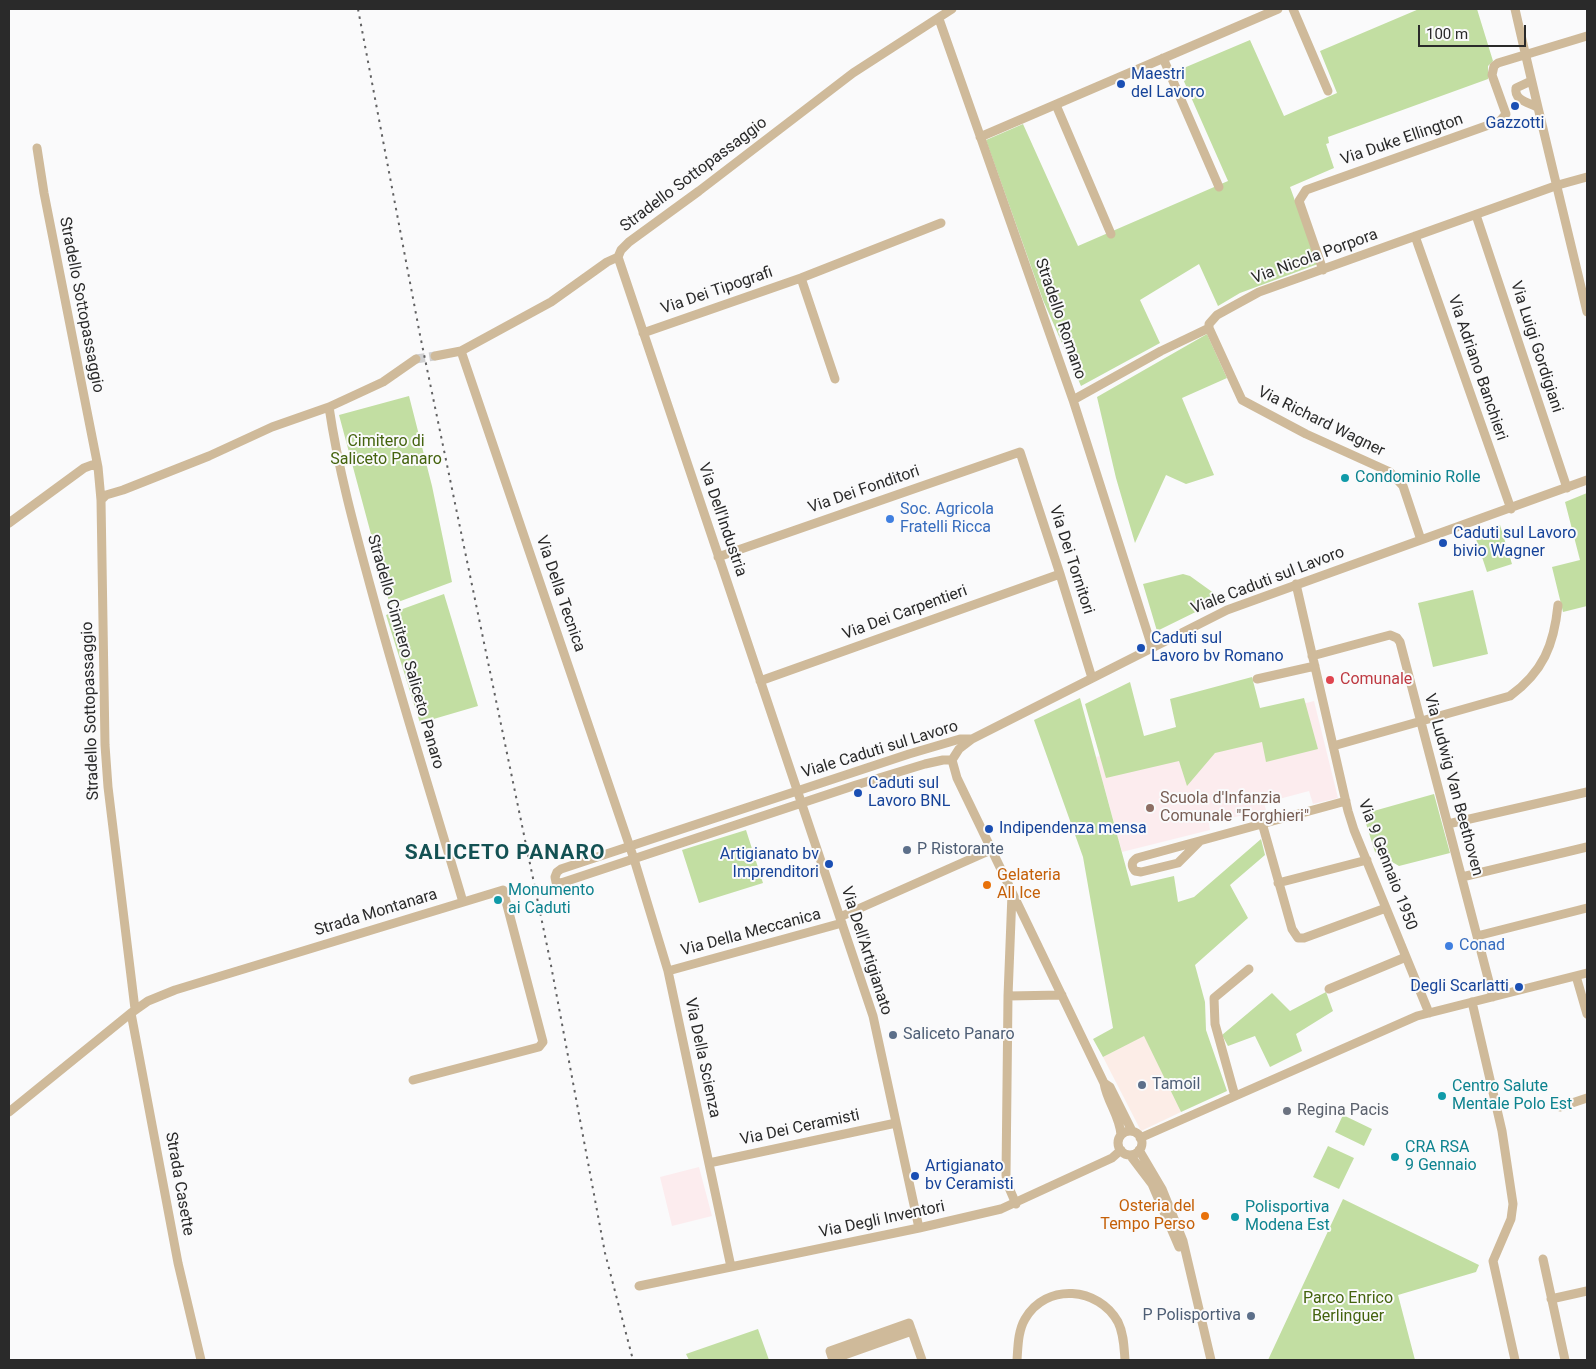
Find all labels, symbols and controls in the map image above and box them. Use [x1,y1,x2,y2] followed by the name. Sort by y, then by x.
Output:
[1421,15,1528,47] scale bar
[1426,25,1468,43] text: 100 m
[1131,65,1205,103] place label: Maestri del Lavoro
[1115,78,1127,90] marker: Maestri del Lavoro
[1509,100,1521,112] marker: Gazzotti
[1338,110,1466,170] street label: Via Duke Ellington
[617,114,771,236] street label: Stradello Sottopassaggio
[1486,114,1544,134] place label: Gazzotti
[55,215,107,395] street label: Stradello Sottopassaggio
[1249,225,1381,289] street label: Via Nicola Porpora
[1030,256,1090,382] street label: Stradello Romano
[659,263,775,319] street label: Via Dei Tipografi
[1506,279,1566,415] street label: Via Luigi Gordigiani
[1443,293,1511,443] street label: Via Adriano Banchieri
[1254,383,1388,461] street label: Via Richard Wagner
[330,432,442,470] park label: Cimitero di Saliceto Panaro
[694,461,750,579] street label: Via Dell'Industria
[806,462,922,518] street label: Via Dei Fonditori
[1355,468,1481,488] place label: Condominio Rolle
[1339,472,1351,484] marker: Condominio Rolle
[900,500,994,538] place label: Soc. Agricola Fratelli Ricca
[1044,503,1098,617] street label: Via Dei Tornitori
[884,513,896,525] marker: Soc. Agricola Fratelli Ricca
[1453,524,1576,562] place label: Caduti sul Lavoro bivio Wagner
[362,533,448,771] street label: Stradello Cimitero Saliceto Panaro
[531,533,589,655] street label: Via Della Tecnica
[1437,537,1449,549] marker: Caduti sul Lavoro bivio Wagner
[1189,543,1347,619] street label: Viale Caduti sul Lavoro
[840,582,970,644] street label: Via Dei Carpentieri
[78,621,104,801] street label: Stradello Sottopassaggio
[1151,629,1284,667] place label: Caduti sul Lavoro bv Romano
[1135,642,1147,654] marker: Caduti sul Lavoro bv Romano
[1340,670,1412,690] place label: Comunale
[1324,674,1336,686] marker: Comunale
[1419,692,1487,878] street label: Via Ludwig Van Beethoven
[800,717,960,783] street label: Viale Caduti sul Lavoro
[868,774,950,812] place label: Caduti sul Lavoro BNL
[852,787,864,799] marker: Caduti sul Lavoro BNL
[1160,789,1309,827] place label: Scuola d'Infanzia Comunale "Forghieri"
[1353,797,1421,933] street label: Via 9 Gennaio 1950
[1144,802,1156,814] marker: Scuola d'Infanzia Comunale "Forghieri"
[999,819,1147,839] place label: Indipendenza mensa
[983,823,995,835] marker: Indipendenza mensa
[917,840,1004,860] place label: P Ristorante
[403,841,607,867] district label: SALICETO PANARO
[901,844,913,856] marker: P Ristorante
[720,845,819,883] place label: Artigianato bv Imprenditori
[823,858,835,870] marker: Artigianato bv Imprenditori
[997,866,1061,904] place label: Gelateria All Ice
[981,879,993,891] marker: Gelateria All Ice
[508,881,594,919] place label: Monumento ai Caduti
[836,884,896,1018] street label: Via Dell'Artigianato
[312,885,440,941] street label: Strada Montanara
[492,894,504,906] marker: Monumento ai Caduti
[679,905,823,961] street label: Via Della Meccanica
[1459,936,1505,956] place label: Conad
[1443,940,1455,952] marker: Conad
[1410,977,1509,997] place label: Degli Scarlatti
[1513,981,1525,993] marker: Degli Scarlatti
[680,996,724,1120] street label: Via Della Scienza
[903,1025,1015,1045] place label: Saliceto Panaro
[887,1029,899,1041] marker: Saliceto Panaro
[1152,1075,1200,1095] place label: Tamoil
[1452,1077,1572,1115] place label: Centro Salute Mentale Polo Est
[1136,1079,1148,1091] marker: Tamoil
[1436,1090,1448,1102] marker: Centro Salute Mentale Polo Est
[1297,1101,1389,1121] place label: Regina Pacis
[1281,1105,1293,1117] marker: Regina Pacis
[739,1106,861,1150] street label: Via Dei Ceramisti
[160,1131,198,1237] street label: Strada Casette
[1405,1138,1477,1176] place label: CRA RSA 9 Gennaio
[1389,1151,1401,1163] marker: CRA RSA 9 Gennaio
[925,1157,1014,1195] place label: Artigianato bv Ceramisti
[909,1170,921,1182] marker: Artigianato bv Ceramisti
[817,1197,947,1243] street label: Via Degli Inventori
[1100,1197,1195,1235] place label: Osteria del Tempo Perso
[1245,1198,1330,1236] place label: Polisportiva Modena Est
[1199,1210,1211,1222] marker: Osteria del Tempo Perso
[1229,1211,1241,1223] marker: Polisportiva Modena Est
[1303,1289,1393,1327] park label: Parco Enrico Berlinguer
[1142,1306,1241,1326] place label: P Polisportiva
[1245,1310,1257,1322] marker: P Polisportiva

